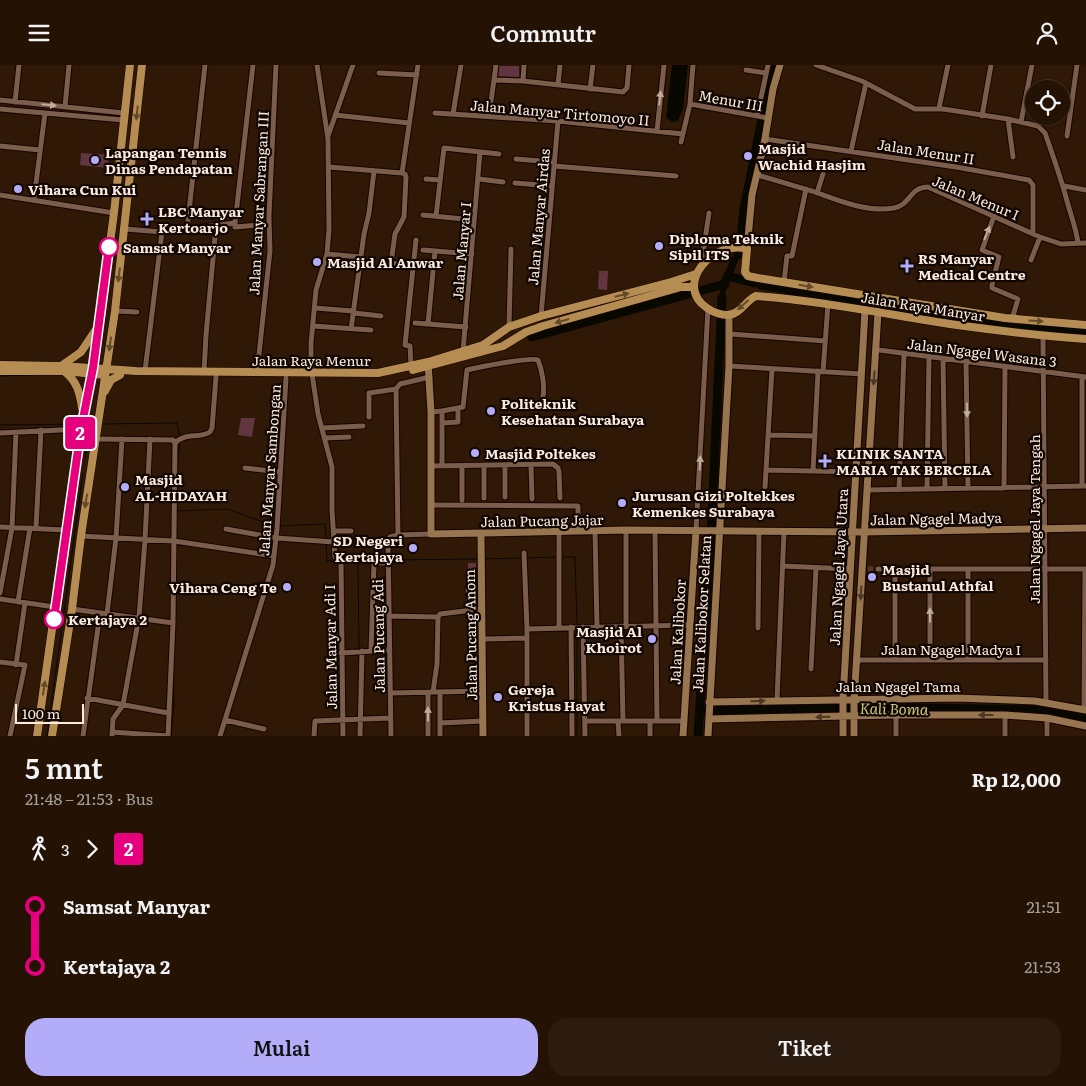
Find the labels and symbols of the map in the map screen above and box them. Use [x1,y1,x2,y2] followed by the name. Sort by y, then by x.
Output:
[697,84,765,116] street label: Menur III
[656,90,664,106] one-way arrow
[469,94,651,130] street label: Jalan Manyar Tirtomoyo II
[41,101,57,109] one-way arrow
[133,106,141,122] one-way arrow
[243,110,273,296] street label: Jalan Manyar Sabrangan III
[876,133,976,169] street label: Jalan Menur II
[758,138,866,174] place label: Masjid Wachid Hasjim
[105,142,233,178] place label: Lapangan Tennis Dinas Pendapatan
[522,148,554,286] street label: Jalan Manyar Airdas
[742,150,754,162] marker: Masjid Wachid Hasjim
[89,154,101,166] marker: Lapangan Tennis Dinas Pendapatan
[929,170,1023,224] street label: Jalan Menur I
[28,179,136,199] place label: Vihara Cun Kui
[12,183,24,195] marker: Vihara Cun Kui
[158,201,244,237] place label: LBC Manyar Kertoarjo
[447,201,475,301] street label: Jalan Manyar I
[140,212,154,226] marker: LBC Manyar Kertoarjo
[984,226,992,240] one-way arrow
[669,228,784,264] place label: Diploma Teknik Sipil ITS
[99,237,119,257] marker: Samsat Manyar
[123,237,232,257] place label: Samsat Manyar
[653,240,665,252] marker: Diploma Teknik Sipil ITS
[918,248,1026,284] place label: RS Manyar Medical Centre
[327,252,444,272] place label: Masjid Al Anwar
[311,256,323,268] marker: Masjid Al Anwar
[900,259,914,273] marker: RS Manyar Medical Centre
[115,267,123,283] one-way arrow
[798,282,814,290] one-way arrow
[859,286,987,326] street label: Jalan Raya Manyar
[614,291,629,299] one-way arrow
[736,300,749,311] one-way arrow
[555,317,570,325] one-way arrow
[1028,318,1044,326] one-way arrow
[906,333,1058,371] street label: Jalan Ngagel Wasana 3
[106,336,114,352] one-way arrow
[251,350,371,370] street label: Jalan Raya Menur
[870,371,878,387] one-way arrow
[253,383,285,557] street label: Jalan Manyar Sambongan
[501,393,645,429] place label: Politeknik Kesehatan Surabaya
[963,402,971,418] one-way arrow
[485,405,497,417] marker: Politeknik Kesehatan Surabaya
[64,417,96,449] line badge: 2
[1024,434,1044,604] street label: Jalan Ngagel Jaya Tengah
[485,443,596,463] place label: Masjid Poltekes
[836,443,992,479] place label: KLINIK SANTA MARIA TAK BERCELA
[469,447,481,459] marker: Masjid Poltekes
[818,454,832,468] marker: KLINIK SANTA MARIA TAK BERCELA
[697,455,705,471] one-way arrow
[135,469,227,505] place label: Masjid AL-HIDAYAH
[119,481,131,493] marker: Masjid AL-HIDAYAH
[632,485,795,521] place label: Jurusan Gizi Poltekkes Kemenkes Surabaya
[824,487,852,646] street label: Jalan Ngagel Jaya Utara
[82,494,90,510] one-way arrow
[616,497,628,509] marker: Jurusan Gizi Poltekkes Kemenkes Surabaya
[870,507,1003,529] street label: Jalan Ngagel Madya
[480,509,604,531] street label: Jalan Pucang Jajar
[333,530,404,566] place label: SD Negeri Kertajaya
[687,535,715,693] street label: Jalan Kalibokor Selatan
[407,542,419,554] marker: SD Negeri Kertajaya
[882,559,994,595] place label: Masjid Bustanul Athfal
[459,569,481,701] street label: Jalan Pucang Anom
[866,571,878,583] marker: Masjid Bustanul Athfal
[169,577,277,597] place label: Vihara Ceng Te
[664,578,690,685] street label: Jalan Kalibokor
[367,579,389,693] street label: Jalan Pucang Adi
[281,581,293,593] marker: Vihara Ceng Te
[319,584,341,710] street label: Jalan Manyar Adi I
[856,585,864,601] one-way arrow
[926,606,934,622] one-way arrow
[44,609,64,629] marker: Kertajaya 2
[68,609,147,629] place label: Kertajaya 2
[576,621,643,657] place label: Masjid Al Khoirot
[646,633,658,645] marker: Masjid Al Khoirot
[881,639,1021,659] street label: Jalan Ngagel Madya I
[835,676,961,696] street label: Jalan Ngagel Tama
[41,679,49,695] one-way arrow
[508,679,606,715] place label: Gereja Kristus Hayat
[492,691,504,703] marker: Gereja Kristus Hayat
[859,696,929,720] water label: Kali Boma
[750,697,766,705] one-way arrow
[15,701,84,724] scale bar
[424,706,432,722] one-way arrow
[978,711,994,719] one-way arrow
[815,713,831,721] one-way arrow

